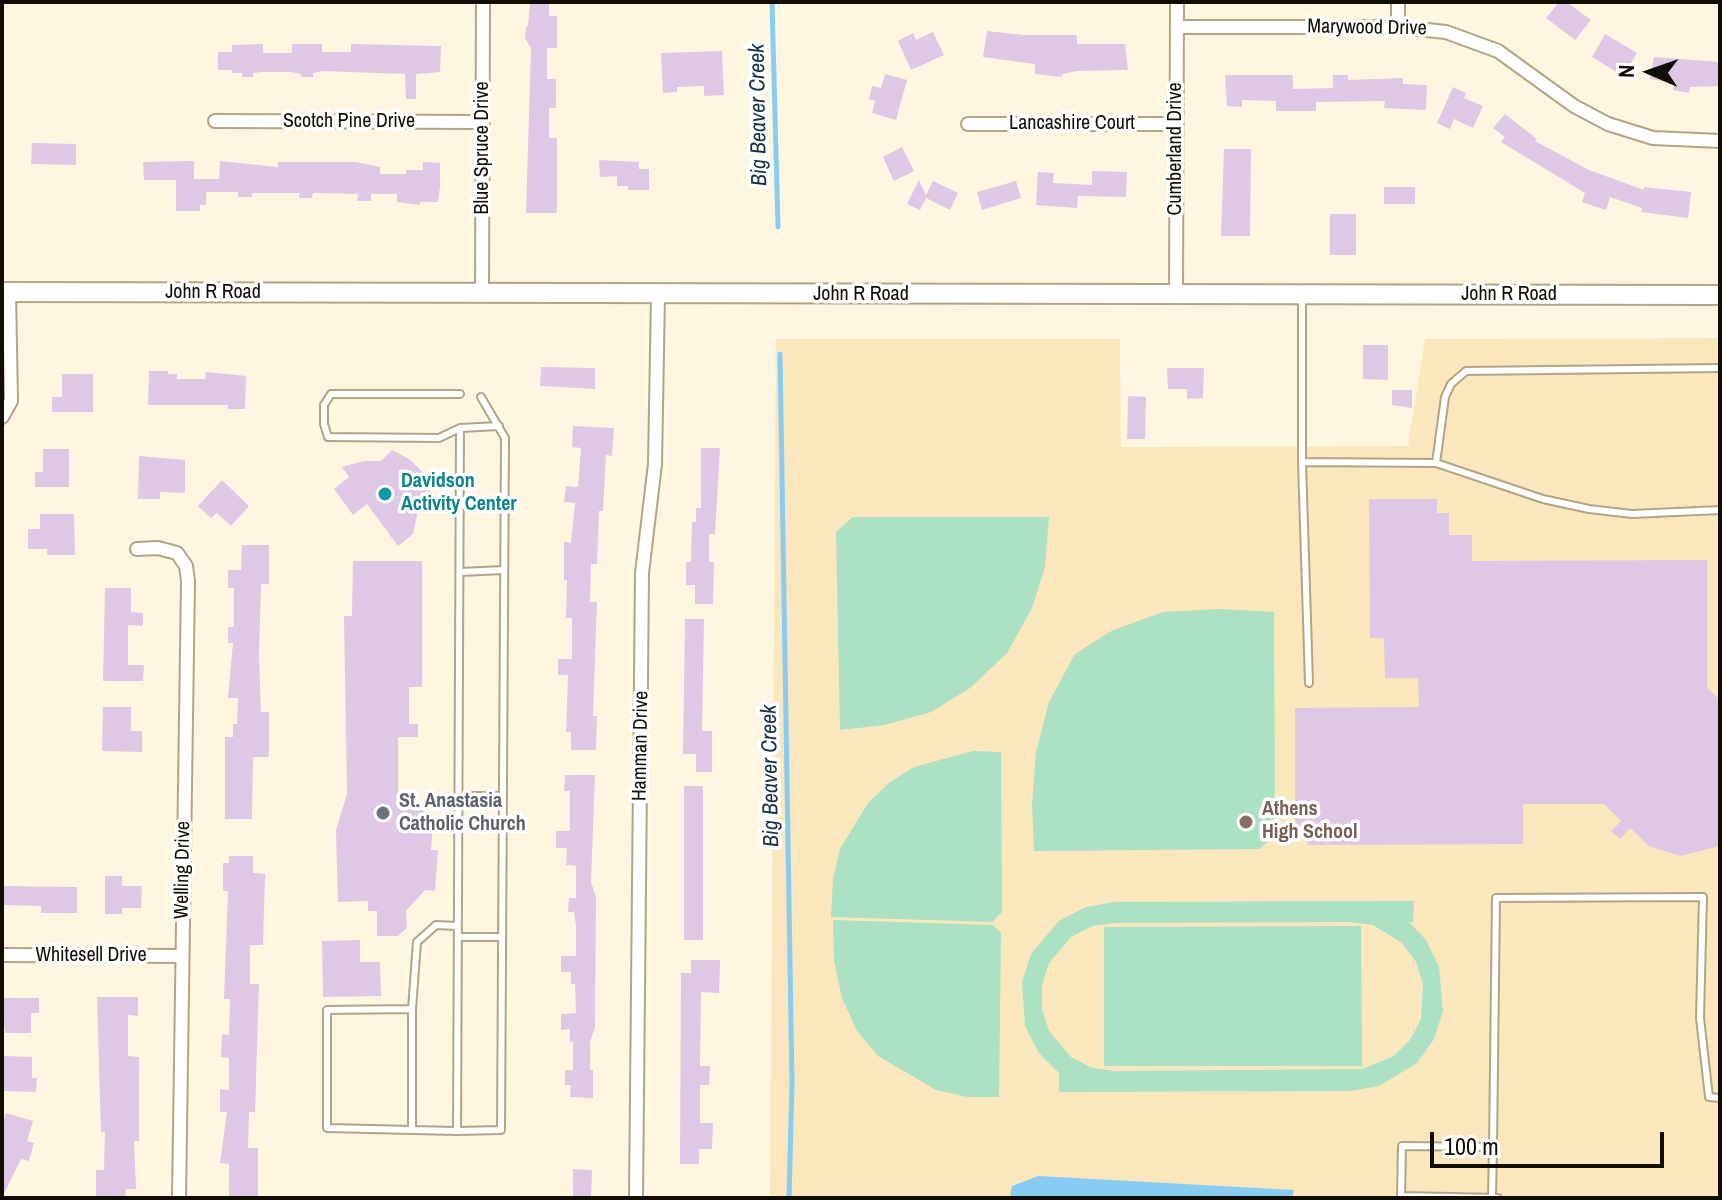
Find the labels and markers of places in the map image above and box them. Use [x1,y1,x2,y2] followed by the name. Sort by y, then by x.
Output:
[401,470,517,517] place label: Davidson Activity Center
[376,485,394,503] marker: Davidson Activity Center
[399,790,526,837] place label: St. Anastasia Catholic Church
[1262,798,1358,845] place label: Athens High School
[374,804,392,822] marker: St. Anastasia Catholic Church
[1237,813,1255,831] marker: Athens High School

